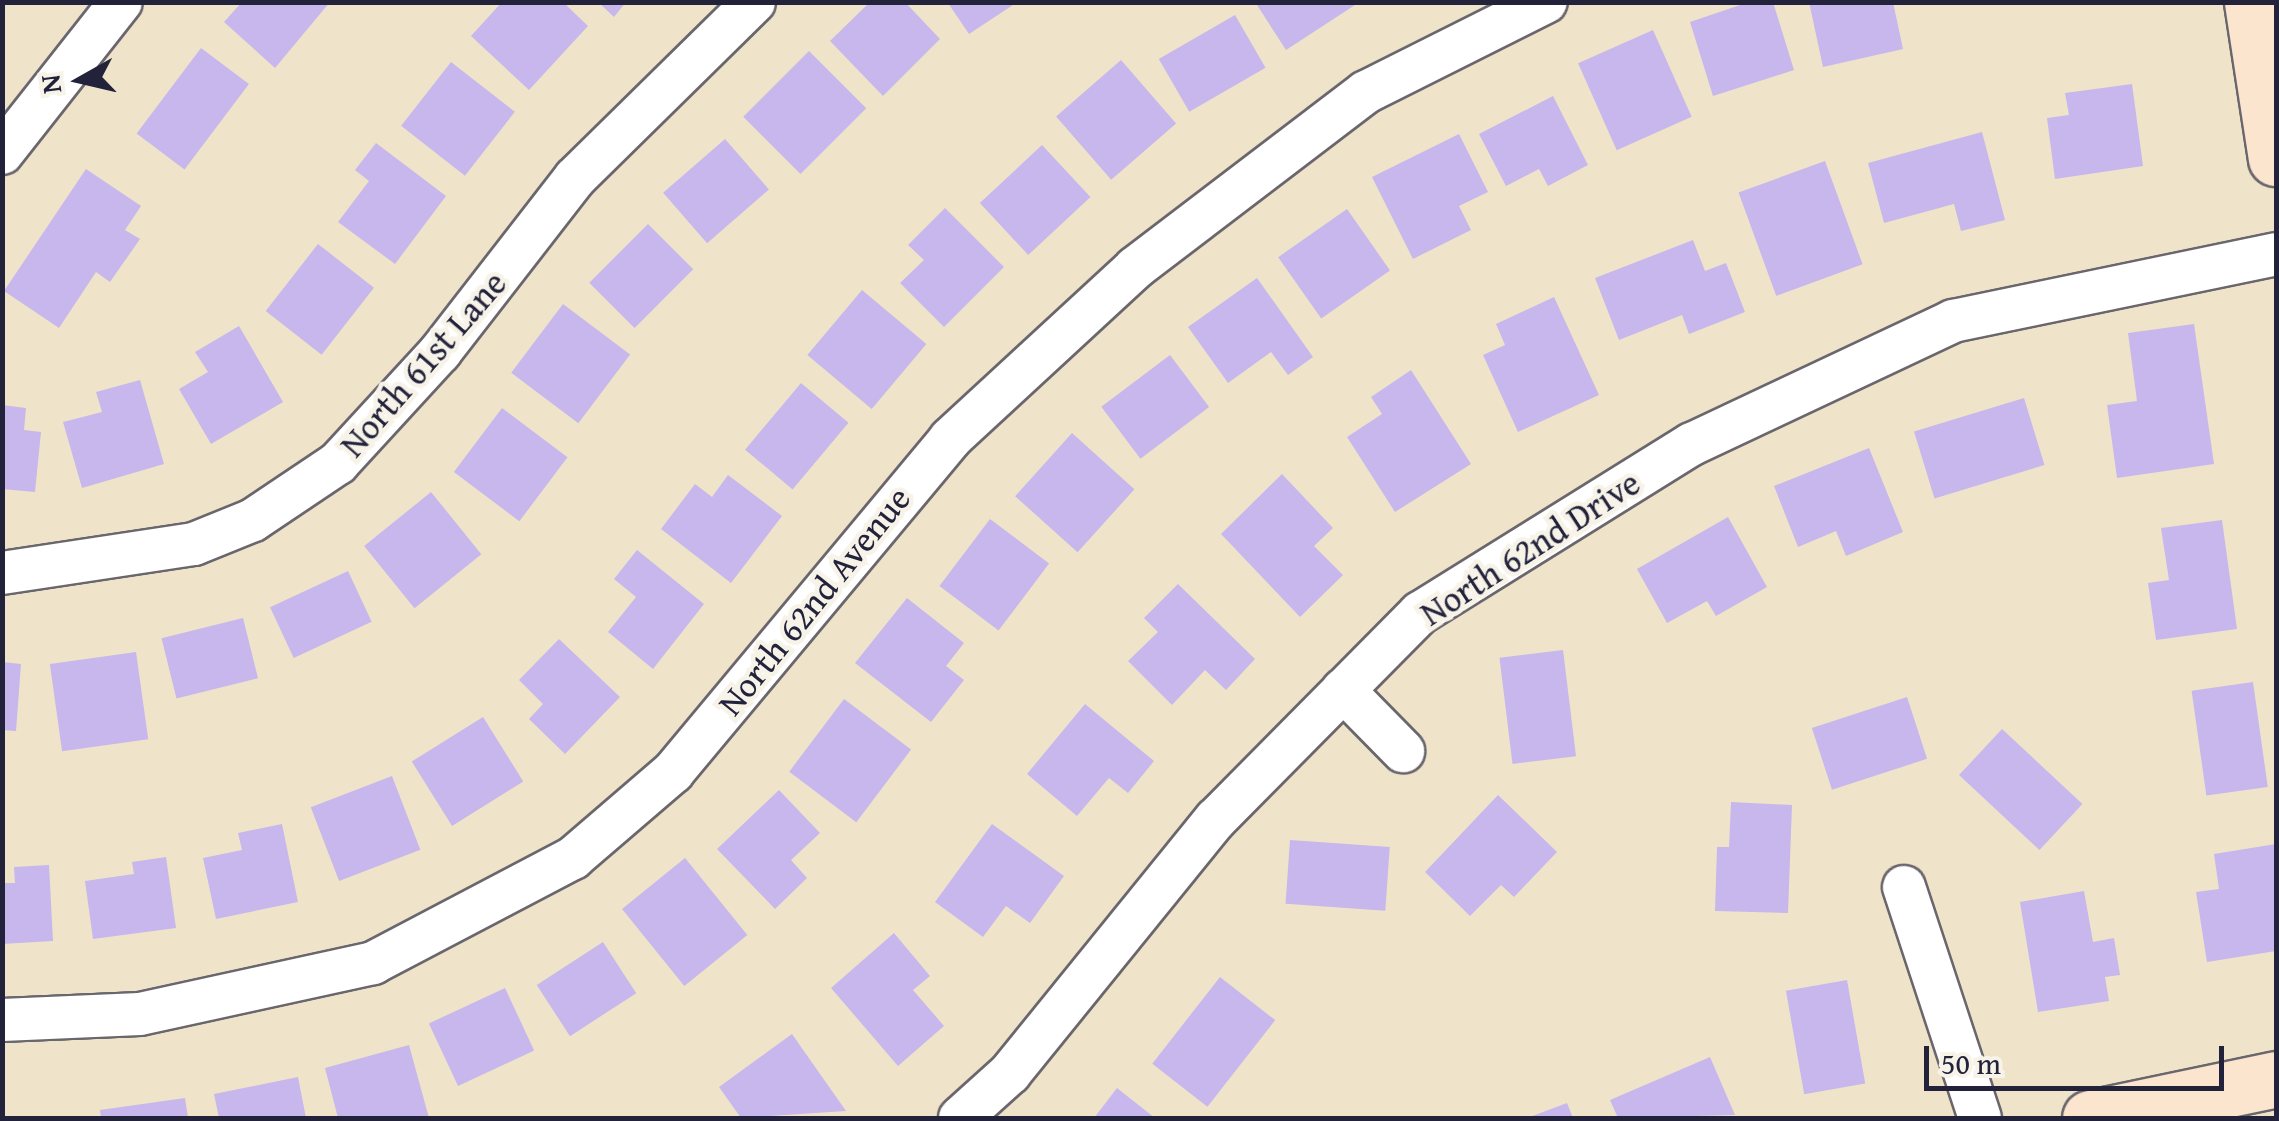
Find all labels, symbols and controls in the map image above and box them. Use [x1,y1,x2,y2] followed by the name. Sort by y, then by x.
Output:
[30,30,130,130] north arrow
[28,72,71,96] text: N
[331,263,515,465] street label: North 61st Lane
[1412,461,1648,635] street label: North 62nd Drive
[709,478,919,724] street label: North 62nd Avenue
[1929,1026,2229,1088] scale bar
[1941,1041,2001,1085] text: 50 m

